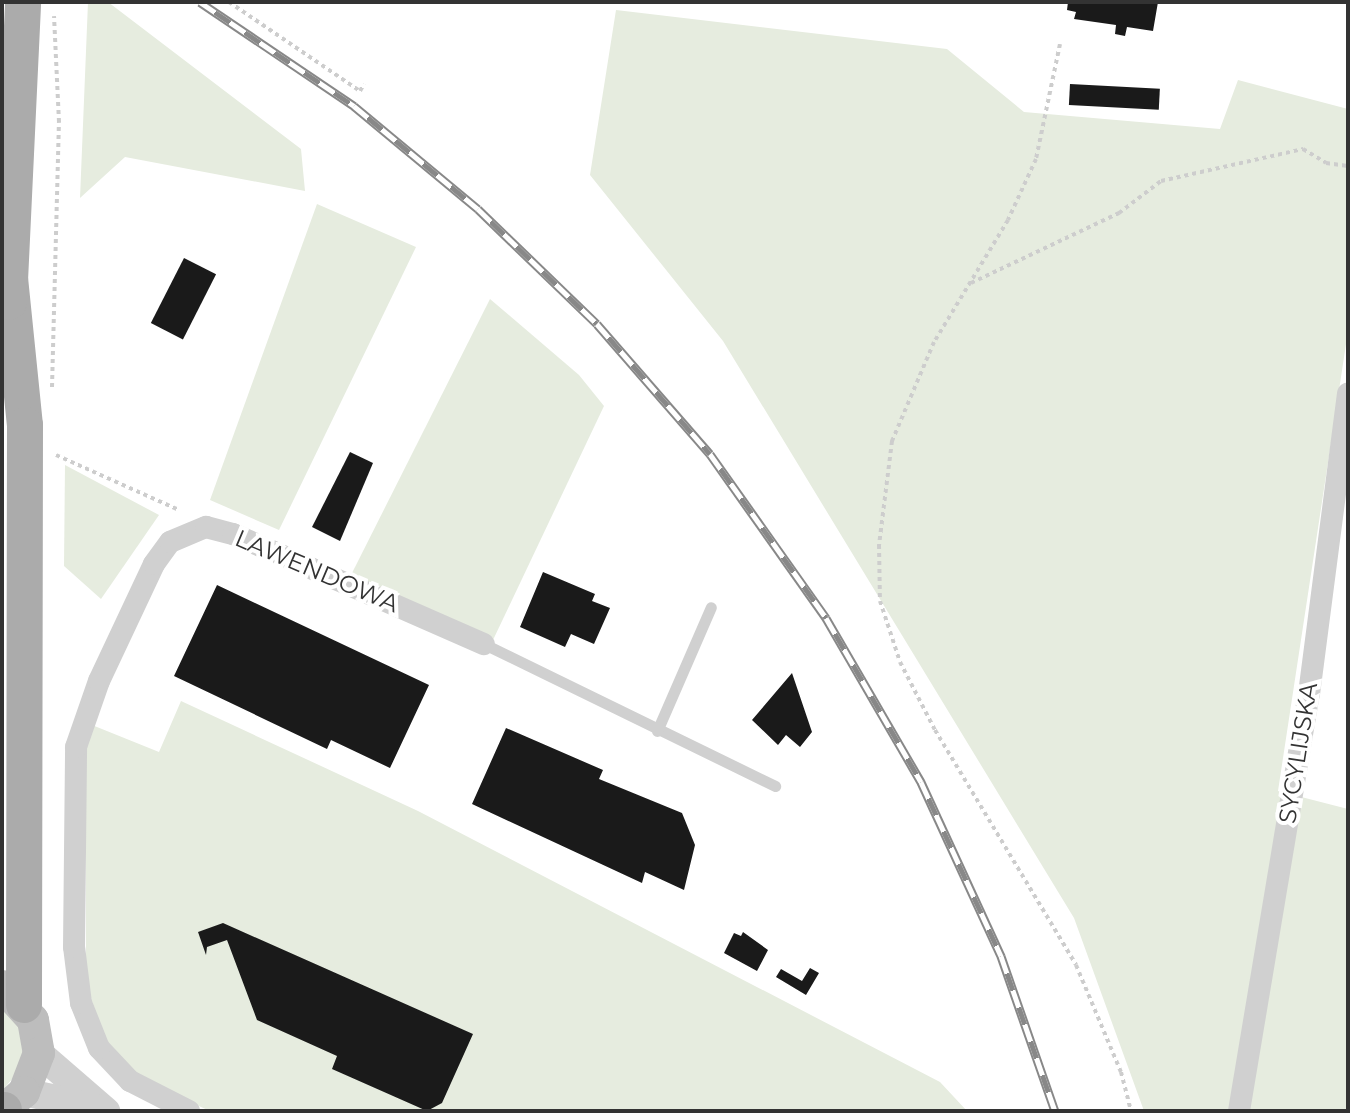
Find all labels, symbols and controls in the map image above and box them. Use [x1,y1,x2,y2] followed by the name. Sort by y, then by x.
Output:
[231,524,403,618] street label: LAWENDOWA
[1273,681,1323,825] street label: SYCYLIJSKA

